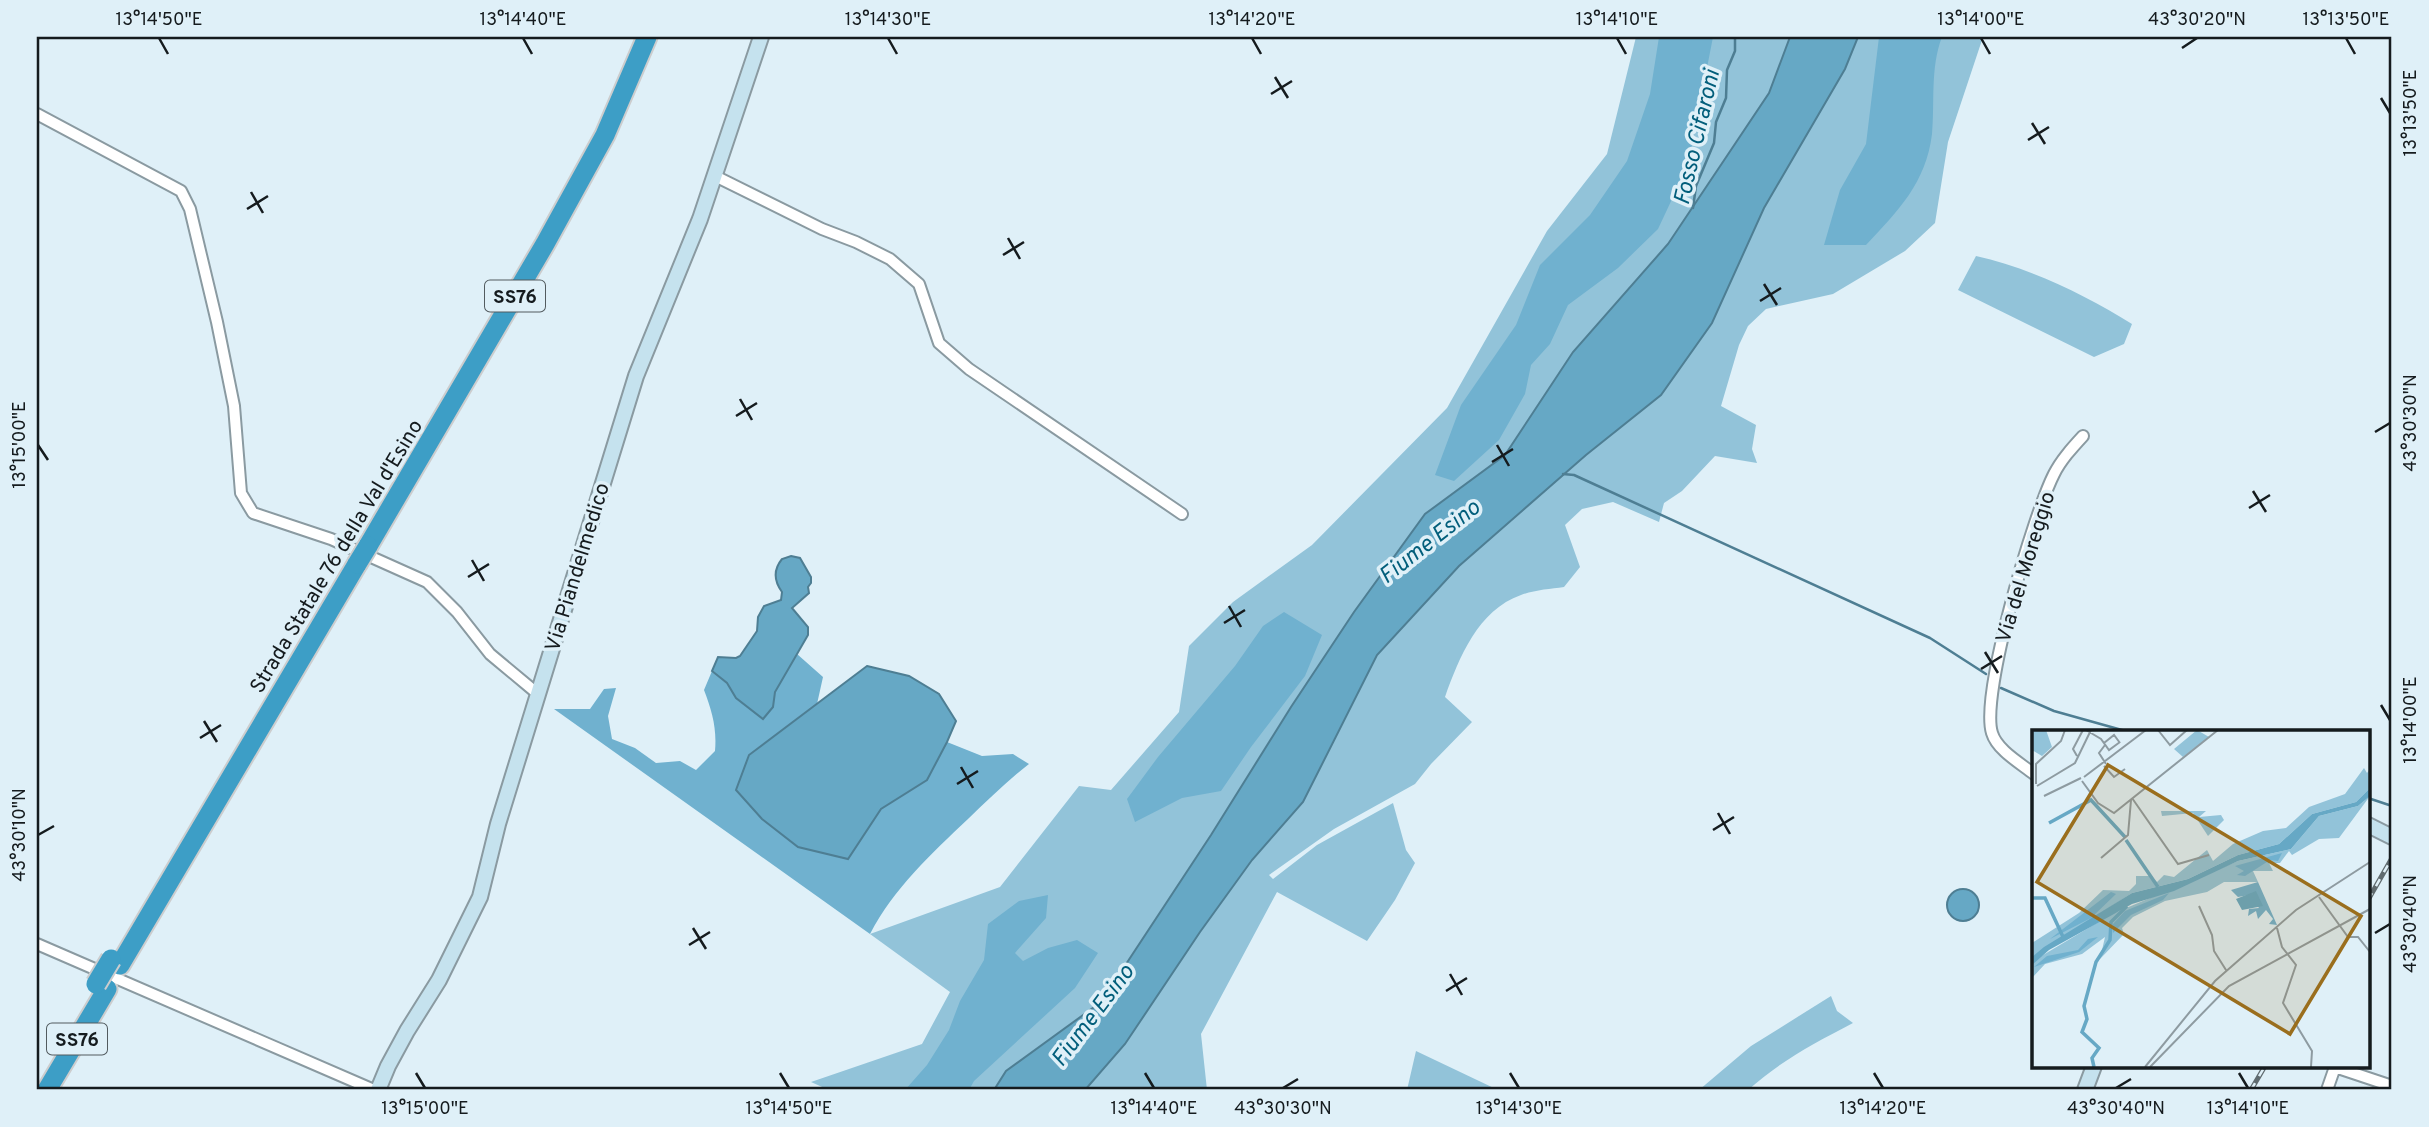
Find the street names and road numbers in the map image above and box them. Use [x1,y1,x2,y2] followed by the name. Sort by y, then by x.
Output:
[485,280,545,312] road number: SS76
[245,415,430,699] street label: Strada Statale 76 della Val d'Esino
[540,480,617,655] street label: Via Piandelmedico
[1991,488,2062,646] street label: Via del Moreggio
[47,1023,107,1054] road number: SS76

